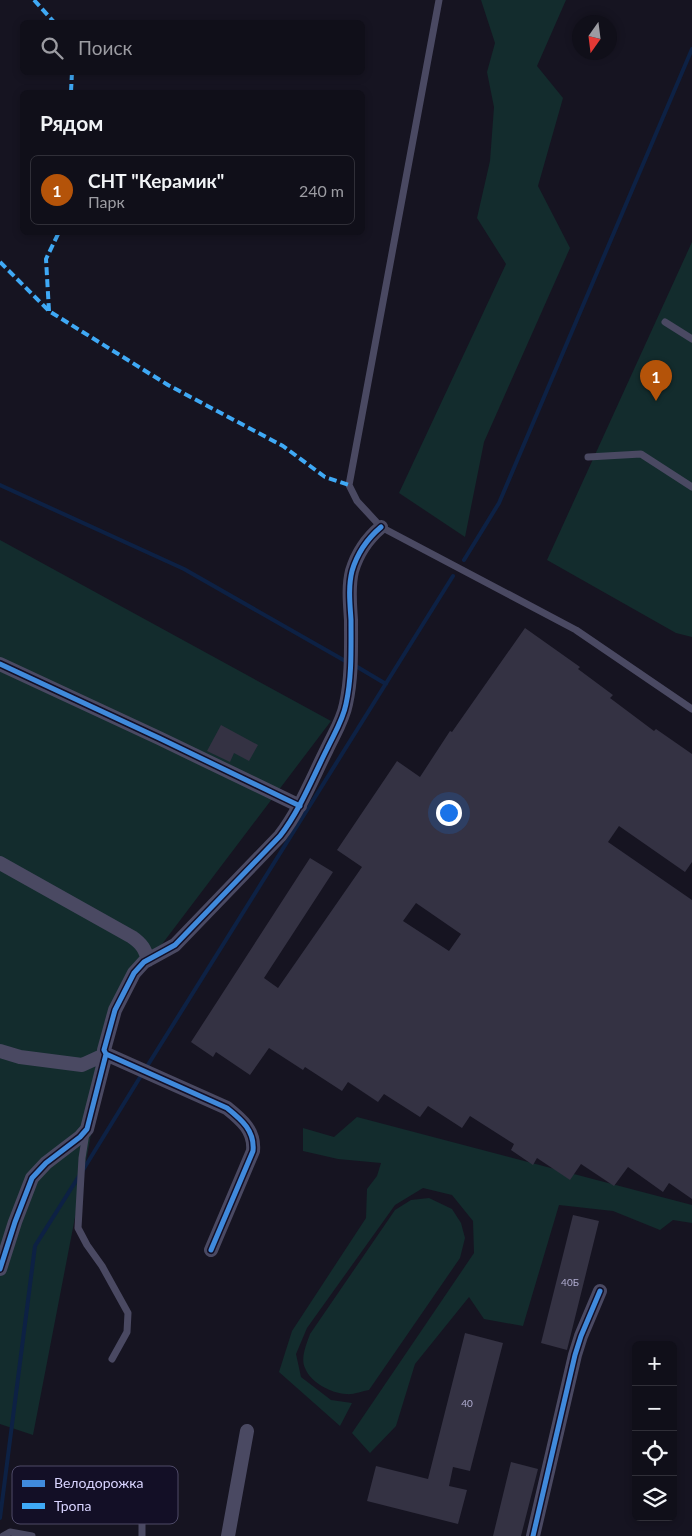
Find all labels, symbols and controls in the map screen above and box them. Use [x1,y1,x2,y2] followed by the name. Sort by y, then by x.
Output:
[572,15,617,60] north arrow
[20,20,365,75] search box
[38,34,66,62] icon: search
[78,36,132,59] text: Поиск
[40,110,103,135] text: Рядом
[88,169,224,192] text: СНТ "Керамик"
[52,181,62,200] text: 1
[299,181,344,200] text: 240 m
[88,192,125,211] text: Парк
[640,360,672,401] pin: 1
[436,800,462,826] your location
[561,1276,579,1288] house number: 40Б
[632,1341,677,1521] map controls
[632,1341,677,1386] button: +
[632,1386,677,1431] button: −
[461,1397,473,1409] house number: 40
[632,1431,677,1476] button: locate
[12,1466,178,1524] legend
[54,1474,143,1491] text: Велодорожка
[632,1476,677,1521] button: layers
[54,1497,91,1514] text: Тропа

